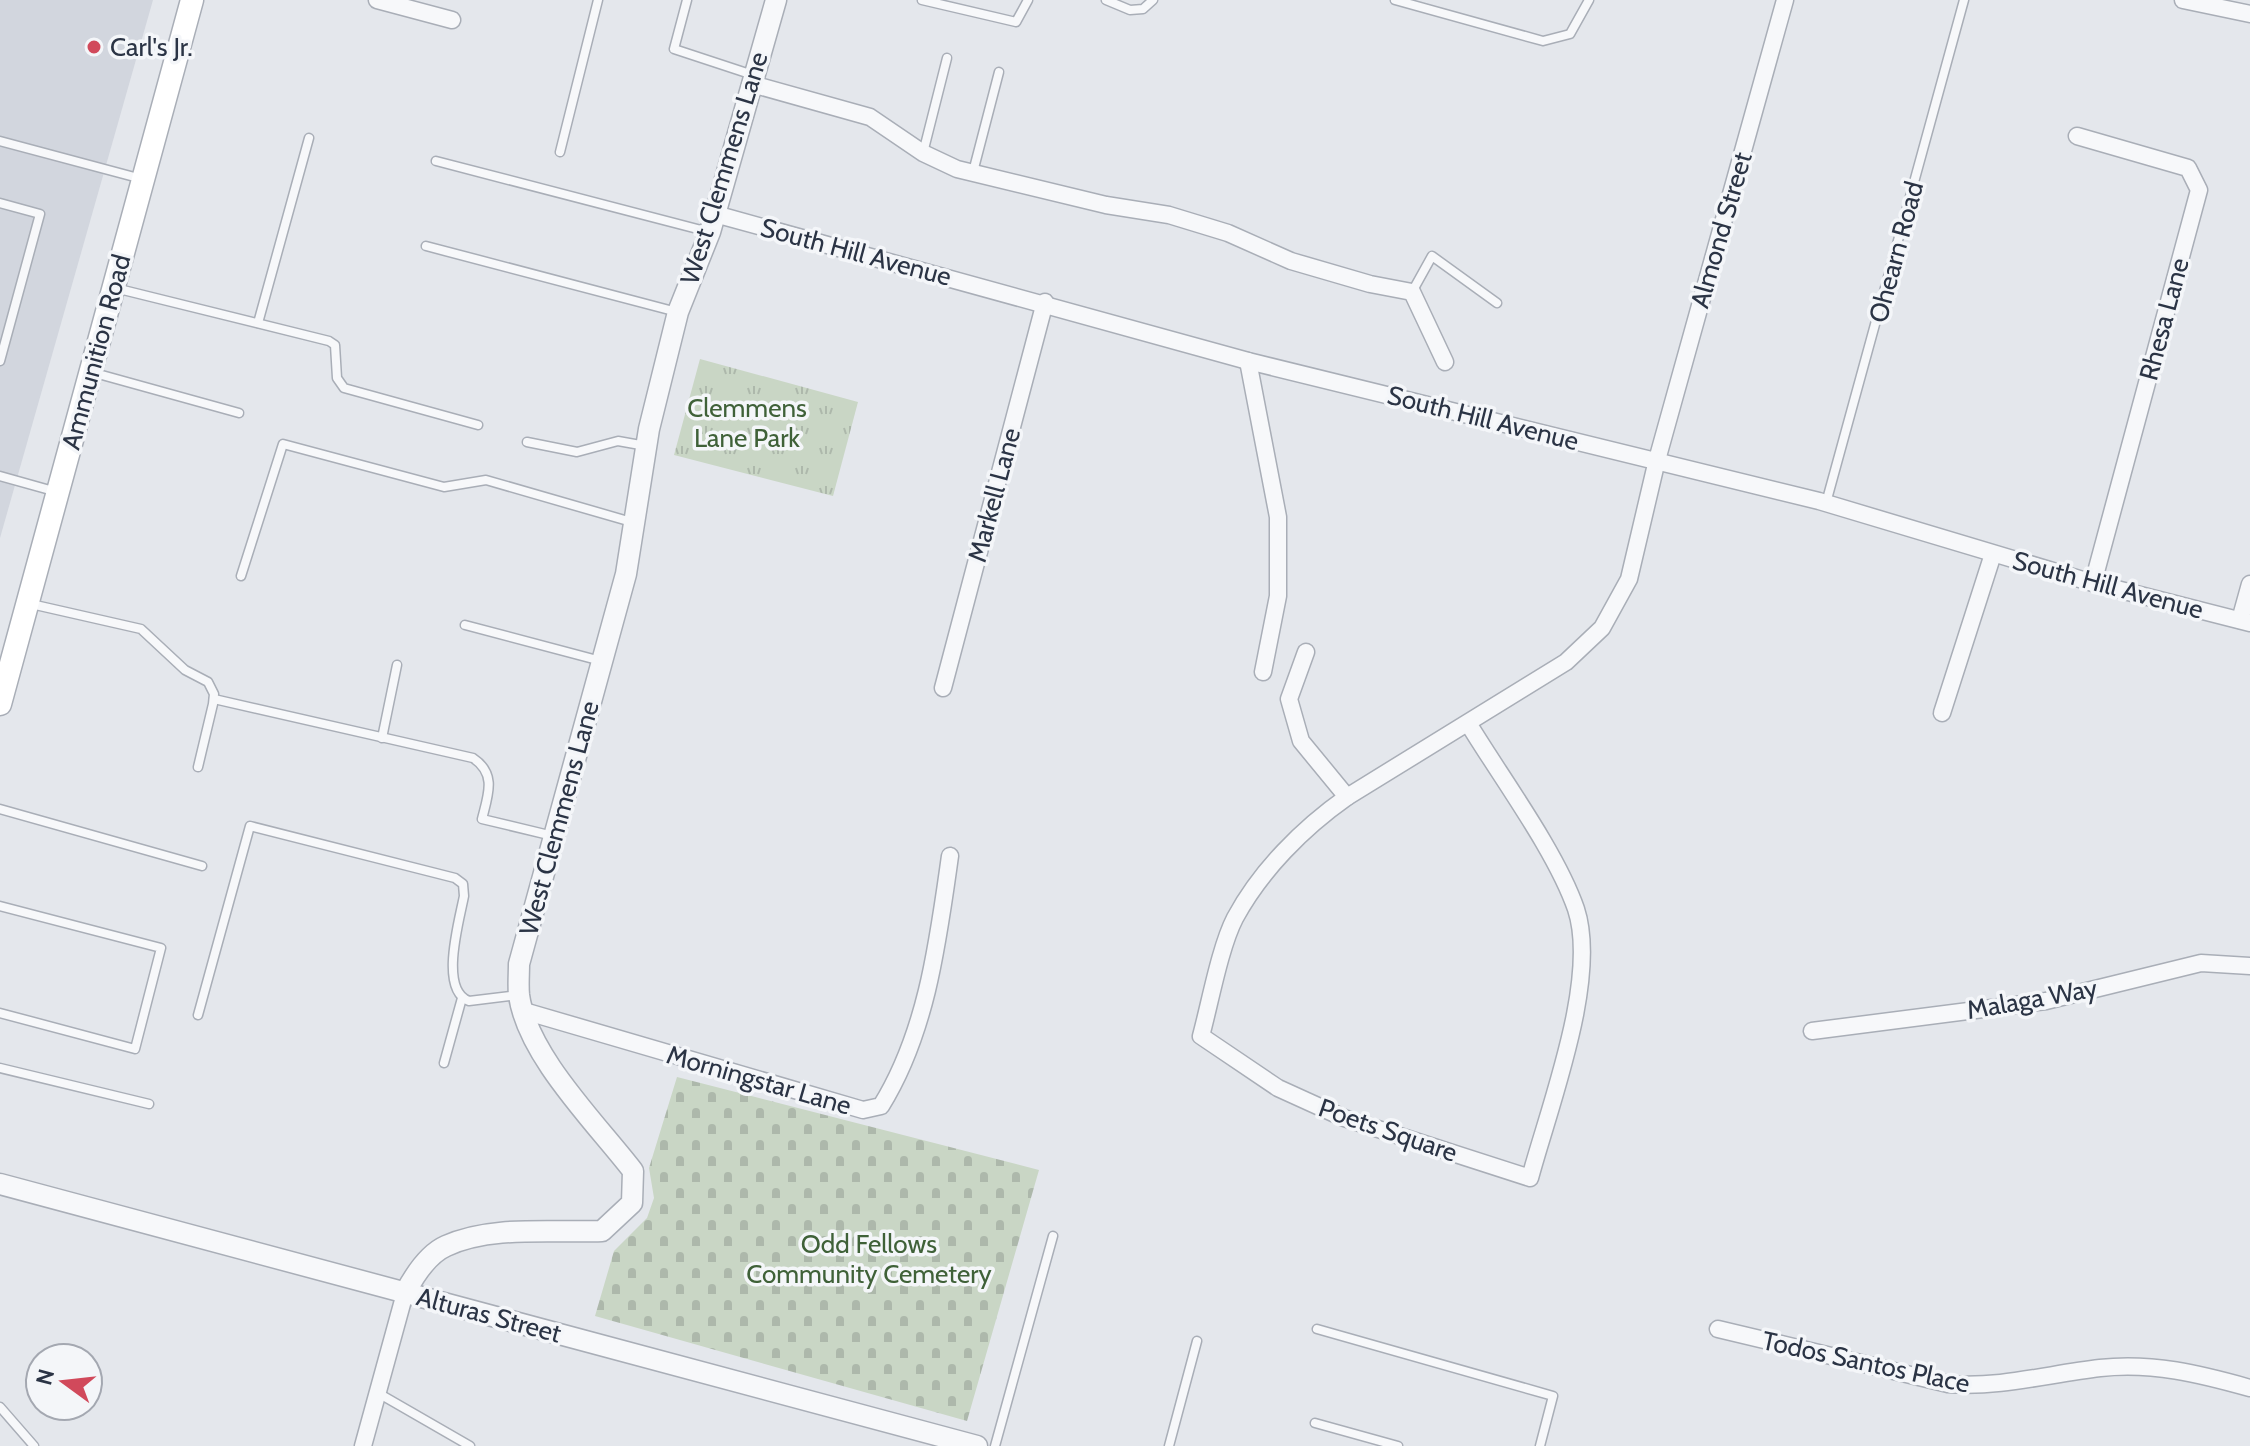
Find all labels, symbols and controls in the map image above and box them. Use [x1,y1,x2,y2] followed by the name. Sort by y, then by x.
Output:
[110,31,193,63] place label: Carl's Jr.
[85,38,103,56] marker: Carl's Jr.
[673,48,775,288] street label: West Clemmens Lane
[1683,148,1759,312] street label: Almond Street
[1862,178,1930,326] street label: Ohearn Road
[757,211,955,293] street label: South Hill Avenue
[55,251,137,453] street label: Ammunition Road
[2132,254,2196,384] street label: Rhesa Lane
[1384,379,1582,457] street label: South Hill Avenue
[687,392,807,454] park label: Clemmens Lane Park
[961,424,1027,566] street label: Markell Lane
[2009,544,2207,626] street label: South Hill Avenue
[512,697,606,939] street label: West Clemmens Lane
[1964,972,2100,1026] street label: Malaga Way
[663,1038,855,1122] street label: Morningstar Lane
[1314,1091,1462,1169] street label: Poets Square
[746,1228,992,1290] park label: Odd Fellows Community Cemetery
[413,1280,565,1350] street label: Alturas Street
[1759,1324,1973,1400] street label: Todos Santos Place
[24,1342,104,1422] north arrow
[30,1366,60,1388] text: N

